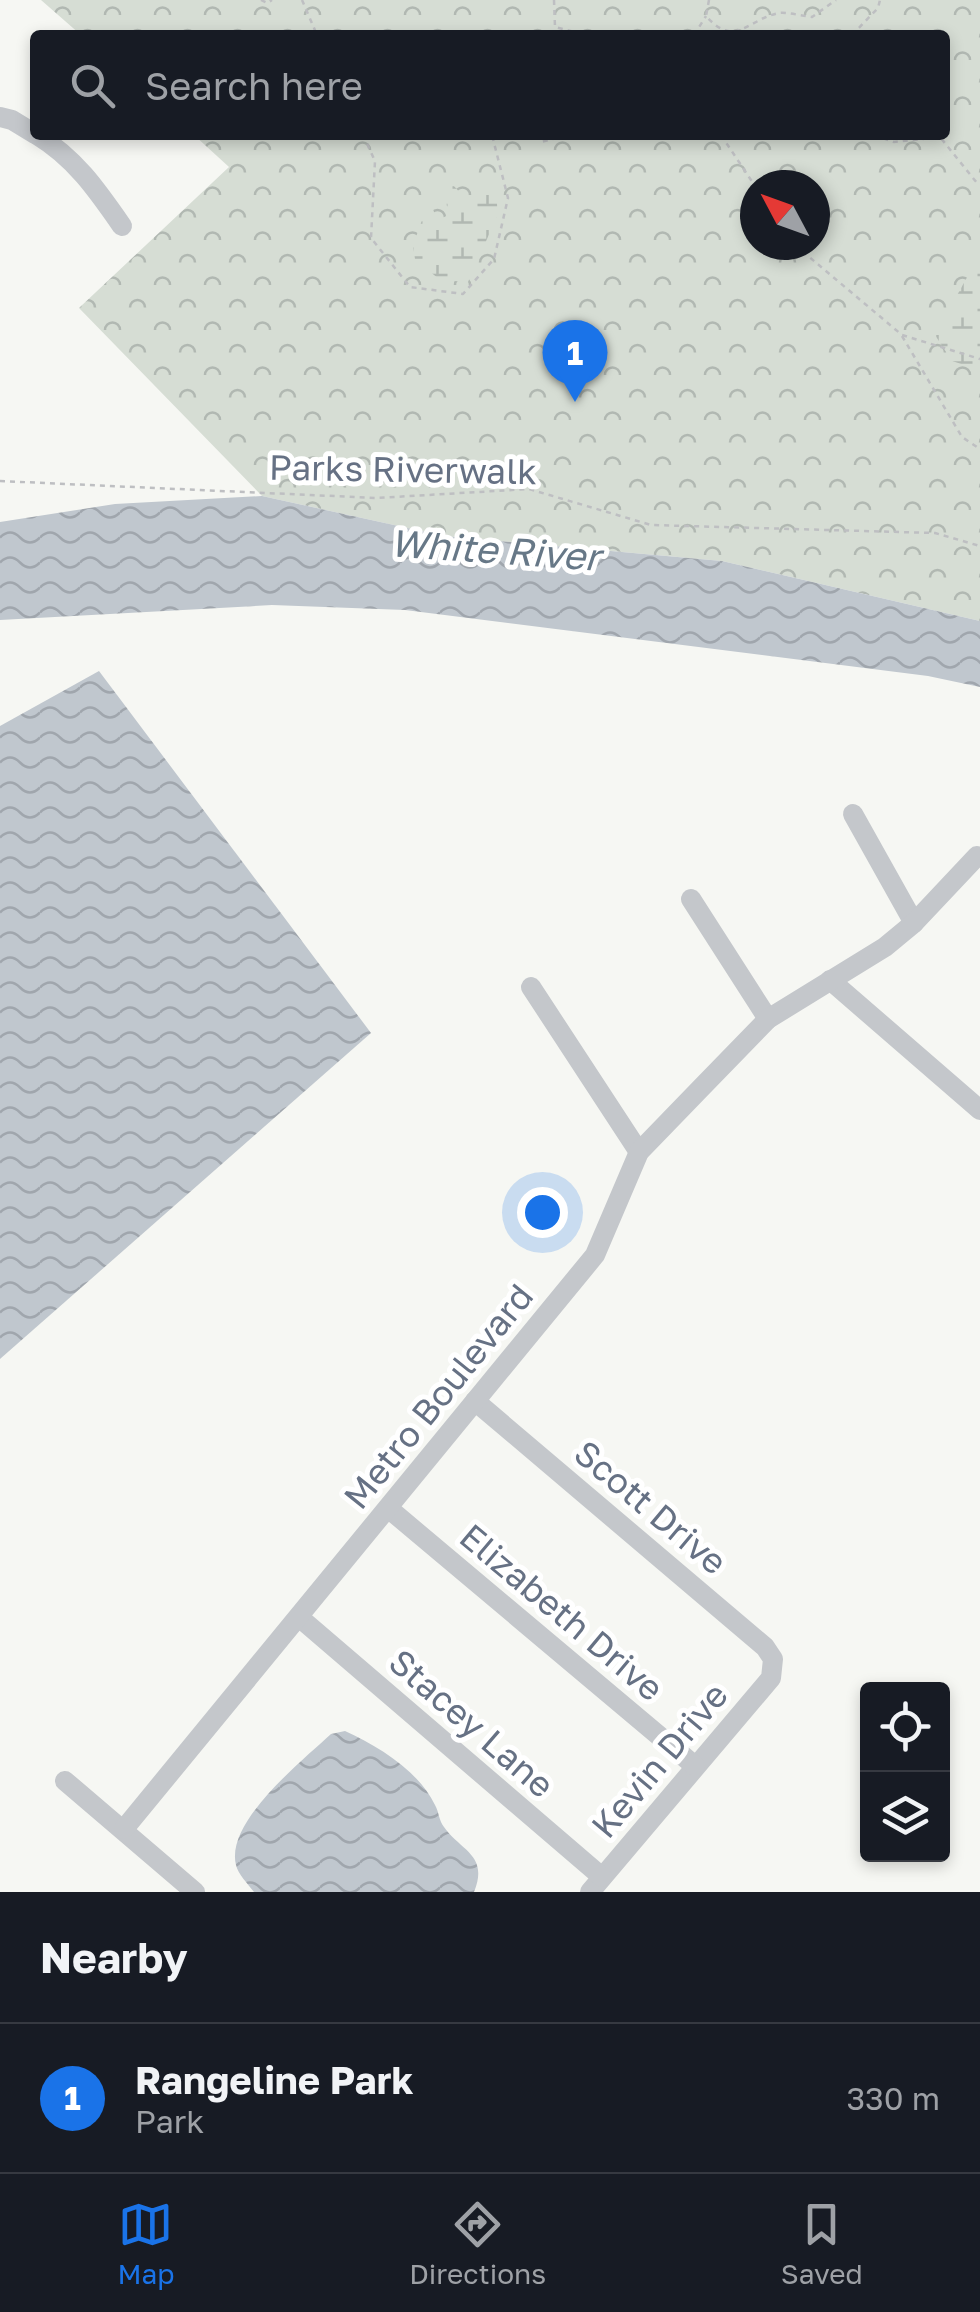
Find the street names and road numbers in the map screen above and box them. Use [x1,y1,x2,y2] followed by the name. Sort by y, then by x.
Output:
[269,446,537,492] street label: Parks Riverwalk
[335,1275,541,1517] street label: Metro Boulevard
[566,1431,736,1583] street label: Scott Drive
[452,1515,672,1709] street label: Elizabeth Drive
[381,1640,563,1806] street label: Stacey Lane
[582,1674,736,1846] street label: Kevin Drive

